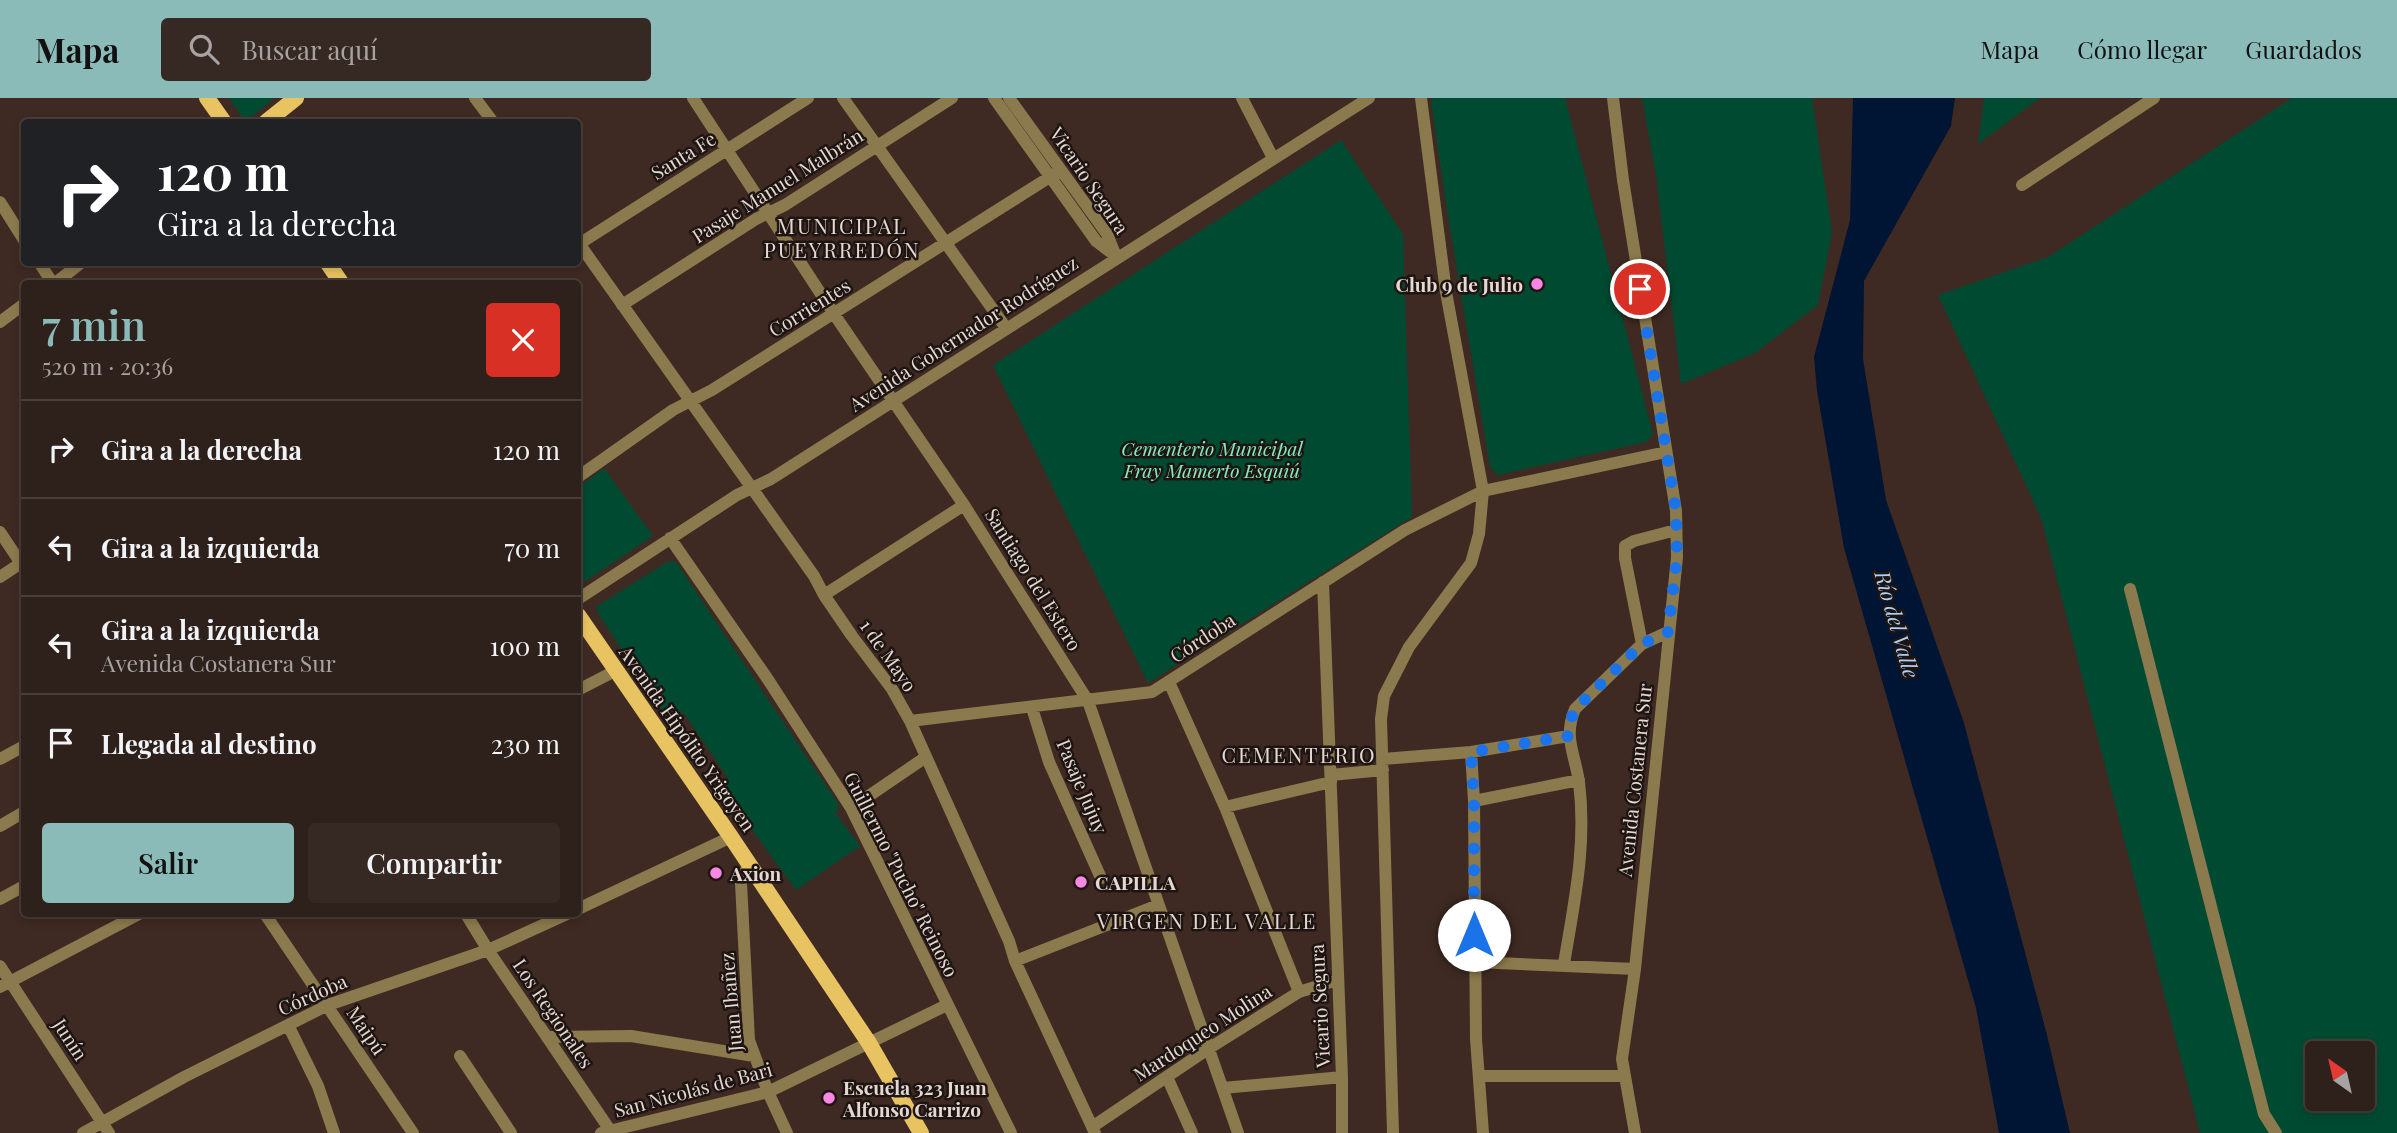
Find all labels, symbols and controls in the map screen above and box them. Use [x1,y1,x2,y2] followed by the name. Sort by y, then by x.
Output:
[161,18,651,81] search box
[35,27,119,71] text: Mapa
[185,30,223,68] icon: search
[241,32,378,67] text: Buscar aquí
[1981,33,2039,65] text: Mapa
[2077,33,2207,65] text: Cómo llegar
[2245,33,2362,65] text: Guardados
[686,121,868,248] street label: Pasaje Manuel Malbrán
[1044,121,1136,239] street label: Vicario Segura
[646,125,720,185] street label: Santa Fe
[157,138,289,203] text: 120 m
[42,147,133,238] icon: right
[157,201,397,244] text: Gira a la derecha
[763,211,921,263] district label: MUNICIPAL PUEYRREDÓN
[843,249,1082,417] street label: Avenida Gobernador Rodríguez
[1610,259,1670,319] pin
[1621,270,1659,308] icon: arrive
[1396,271,1523,297] place label: Club 9 de Julio
[763,272,855,342] street label: Corrientes
[1529,276,1545,292] marker: Club 9 de Julio
[42,296,146,352] text: 7 min
[486,303,560,377] button: close
[42,350,173,381] text: 520 m · 20:36
[42,430,80,468] icon: right
[101,432,302,467] text: Gira a la derecha
[493,432,560,467] text: 120 m
[1121,435,1303,483] park label: Cementerio Municipal Fray Mamerto Esquiú
[980,503,1088,655] street label: Santiago del Estero
[42,528,80,566] icon: left
[101,530,320,565] text: Gira a la izquierda
[504,530,560,565] text: 70 m
[1869,566,1927,681] water label: Río del Valle
[1164,606,1240,668] street label: Córdoba
[101,612,320,647] text: Gira a la izquierda
[855,614,923,696] street label: 1 de Mayo
[42,626,80,664] icon: left
[490,628,560,663] text: 100 m
[613,639,762,837] street label: Avenida Hipólito Yrigoyen
[101,647,336,678] text: Avenida Costanera Sur
[1611,682,1657,879] street label: Avenida Costanera Sur
[42,724,80,762] icon: arrive
[101,726,317,761] text: Llegada al destino
[491,726,560,761] text: 230 m
[1051,735,1115,838] street label: Pasaje Jujuy
[1221,740,1377,768] district label: CEMENTERIO
[839,767,965,981] street label: Guillermo "Pucho" Reinoso
[42,823,294,903] button: Salir
[308,823,560,903] button: Compartir
[729,860,782,886] place label: Axion
[708,865,724,881] marker: Axion
[1095,869,1176,895] place label: CAPILLA
[1073,874,1089,890] marker: CAPILLA
[1437,898,1511,972] position arrow
[1096,906,1317,934] district label: VIRGEN DEL VALLE
[1303,943,1335,1069] street label: Vicario Segura
[713,952,747,1053] street label: Juan Ibañez
[508,953,600,1073] street label: Los Regionales
[273,967,351,1021] street label: Córdoba
[1128,977,1277,1087] street label: Mardoqueo Molina
[341,1001,393,1059] street label: Maipú
[47,1012,95,1066] street label: Junín
[2305,1041,2375,1111] north arrow
[2305,1041,2375,1111] map controls
[611,1055,775,1123] street label: San Nicolás de Bari
[842,1074,987,1122] place label: Escuela 323 Juan Alfonso Carrizo
[821,1090,837,1106] marker: Escuela 323 Juan Alfonso Carrizo

